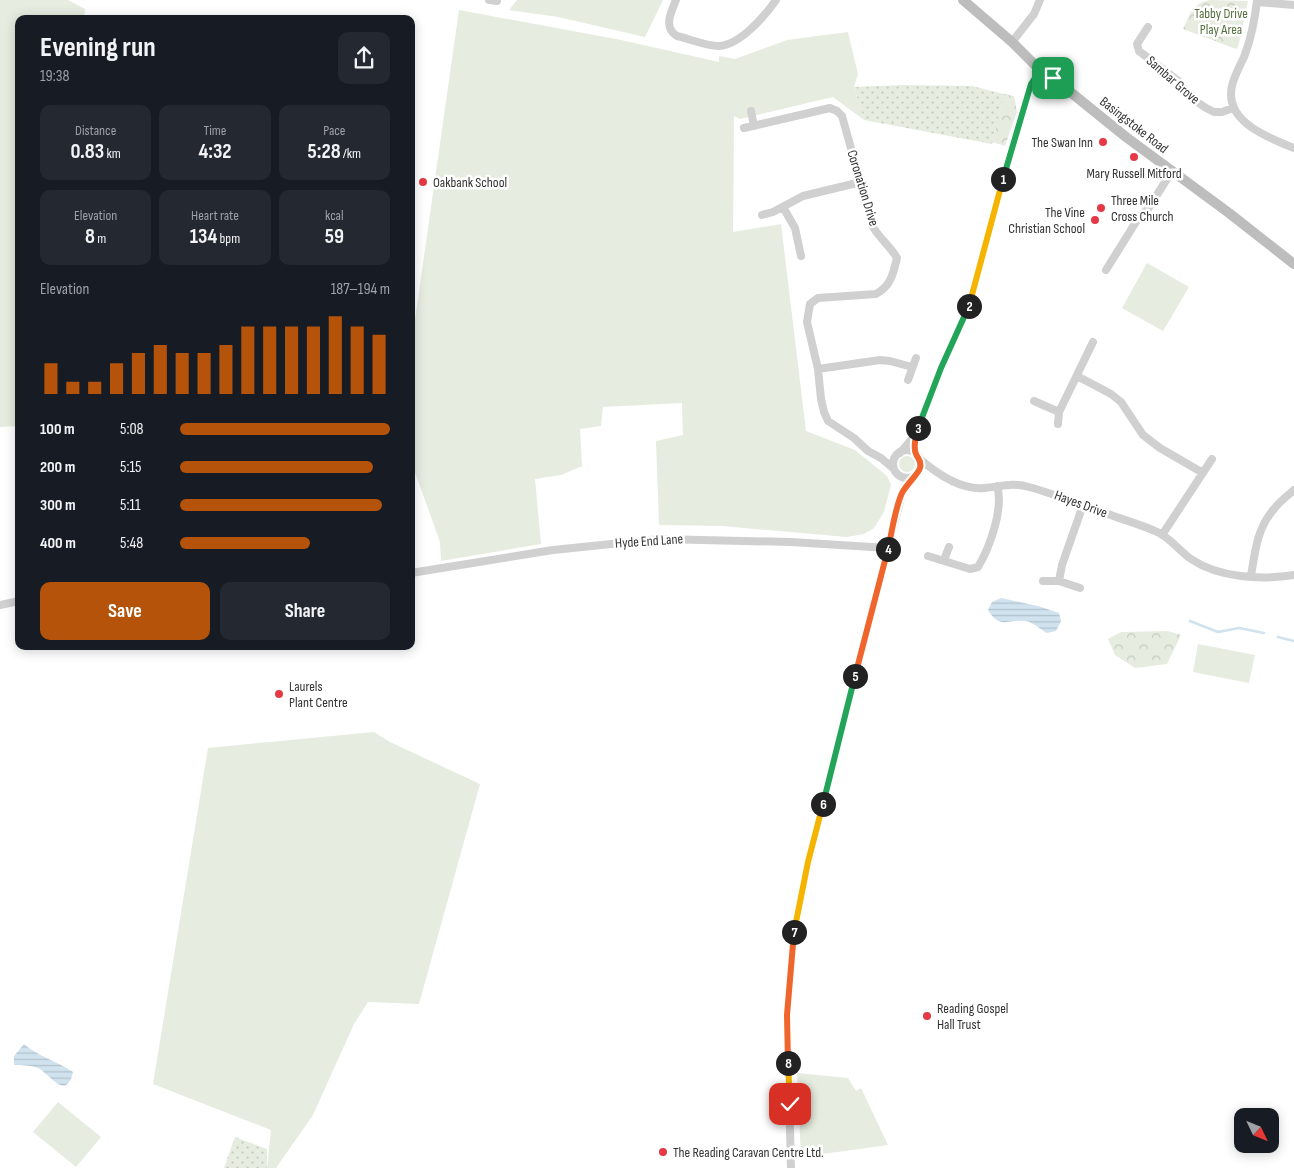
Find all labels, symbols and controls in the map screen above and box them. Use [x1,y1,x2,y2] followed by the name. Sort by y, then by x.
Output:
[1194,5,1248,38] park label: Tabby Drive Play Area
[40,31,156,64] text: Evening run
[338,32,390,84] button: share
[1143,52,1203,108] street label: Sambar Grove
[1032,57,1074,99] pin
[1039,64,1067,92] icon: arrive
[40,67,69,86] text: 19:38
[1096,93,1172,157] street label: Basingstoke Road
[75,122,116,139] text: Distance
[204,122,226,139] text: Time
[323,122,345,139] text: Pace
[1032,134,1093,151] place label: The Swan Inn
[1097,136,1109,148] marker: The Swan Inn
[71,139,104,164] text: 0.83
[198,139,232,164] text: 4:32
[308,139,341,164] text: 5:28
[104,145,121,162] text: km
[341,145,361,162] text: /km
[843,148,883,228] street label: Coronation Drive
[1128,151,1140,163] marker: Mary Russell Mitford
[1086,165,1182,182] place label: Mary Russell Mitford
[990,166,1016,192] pin: 1
[1001,171,1006,188] text: 1
[433,174,507,191] place label: Oakbank School
[417,176,429,188] marker: Oakbank School
[1111,192,1173,225] place label: Three Mile Cross Church
[1095,202,1107,214] marker: Three Mile Cross Church
[1008,204,1085,237] place label: The Vine Christian School
[74,207,117,224] text: Elevation
[191,207,239,224] text: Heart rate
[325,207,344,224] text: kcal
[1089,214,1101,226] marker: The Vine Christian School
[85,224,95,249] text: 8
[190,224,217,249] text: 134
[325,224,344,249] text: 59
[95,230,106,247] text: m
[217,230,240,247] text: bpm
[40,280,89,299] text: Elevation
[331,280,390,299] text: 187–194 m
[956,294,982,318] pin: 2
[966,298,973,315] text: 2
[906,416,930,440] pin: 3
[40,420,75,439] text: 100 m
[120,420,144,439] text: 5:08
[915,420,922,437] text: 3
[40,458,75,477] text: 200 m
[120,458,141,477] text: 5:15
[1052,487,1110,521] street label: Hayes Drive
[40,496,76,515] text: 300 m
[120,496,141,515] text: 5:11
[614,530,684,552] street label: Hyde End Lane
[40,534,76,553] text: 400 m
[120,534,143,553] text: 5:48
[876,536,900,562] pin: 4
[885,541,892,558] text: 4
[40,582,210,640] button: Save
[220,582,390,640] button: Share
[842,664,868,688] pin: 5
[852,668,859,685] text: 5
[289,678,348,711] place label: Laurels Plant Centre
[273,688,285,700] marker: Laurels Plant Centre
[810,792,836,816] pin: 6
[820,796,827,813] text: 6
[782,920,806,944] pin: 7
[791,924,798,941] text: 7
[937,1000,1008,1033] place label: Reading Gospel Hall Trust
[921,1010,933,1022] marker: Reading Gospel Hall Trust
[776,1050,800,1076] pin: 8
[785,1055,792,1072] text: 8
[769,1083,811,1125] pin
[776,1090,804,1118] icon: check
[1234,1108,1279,1152] north arrow
[1234,1108,1279,1153] map controls
[673,1144,824,1161] place label: The Reading Caravan Centre Ltd.
[657,1146,669,1158] marker: The Reading Caravan Centre Ltd.

